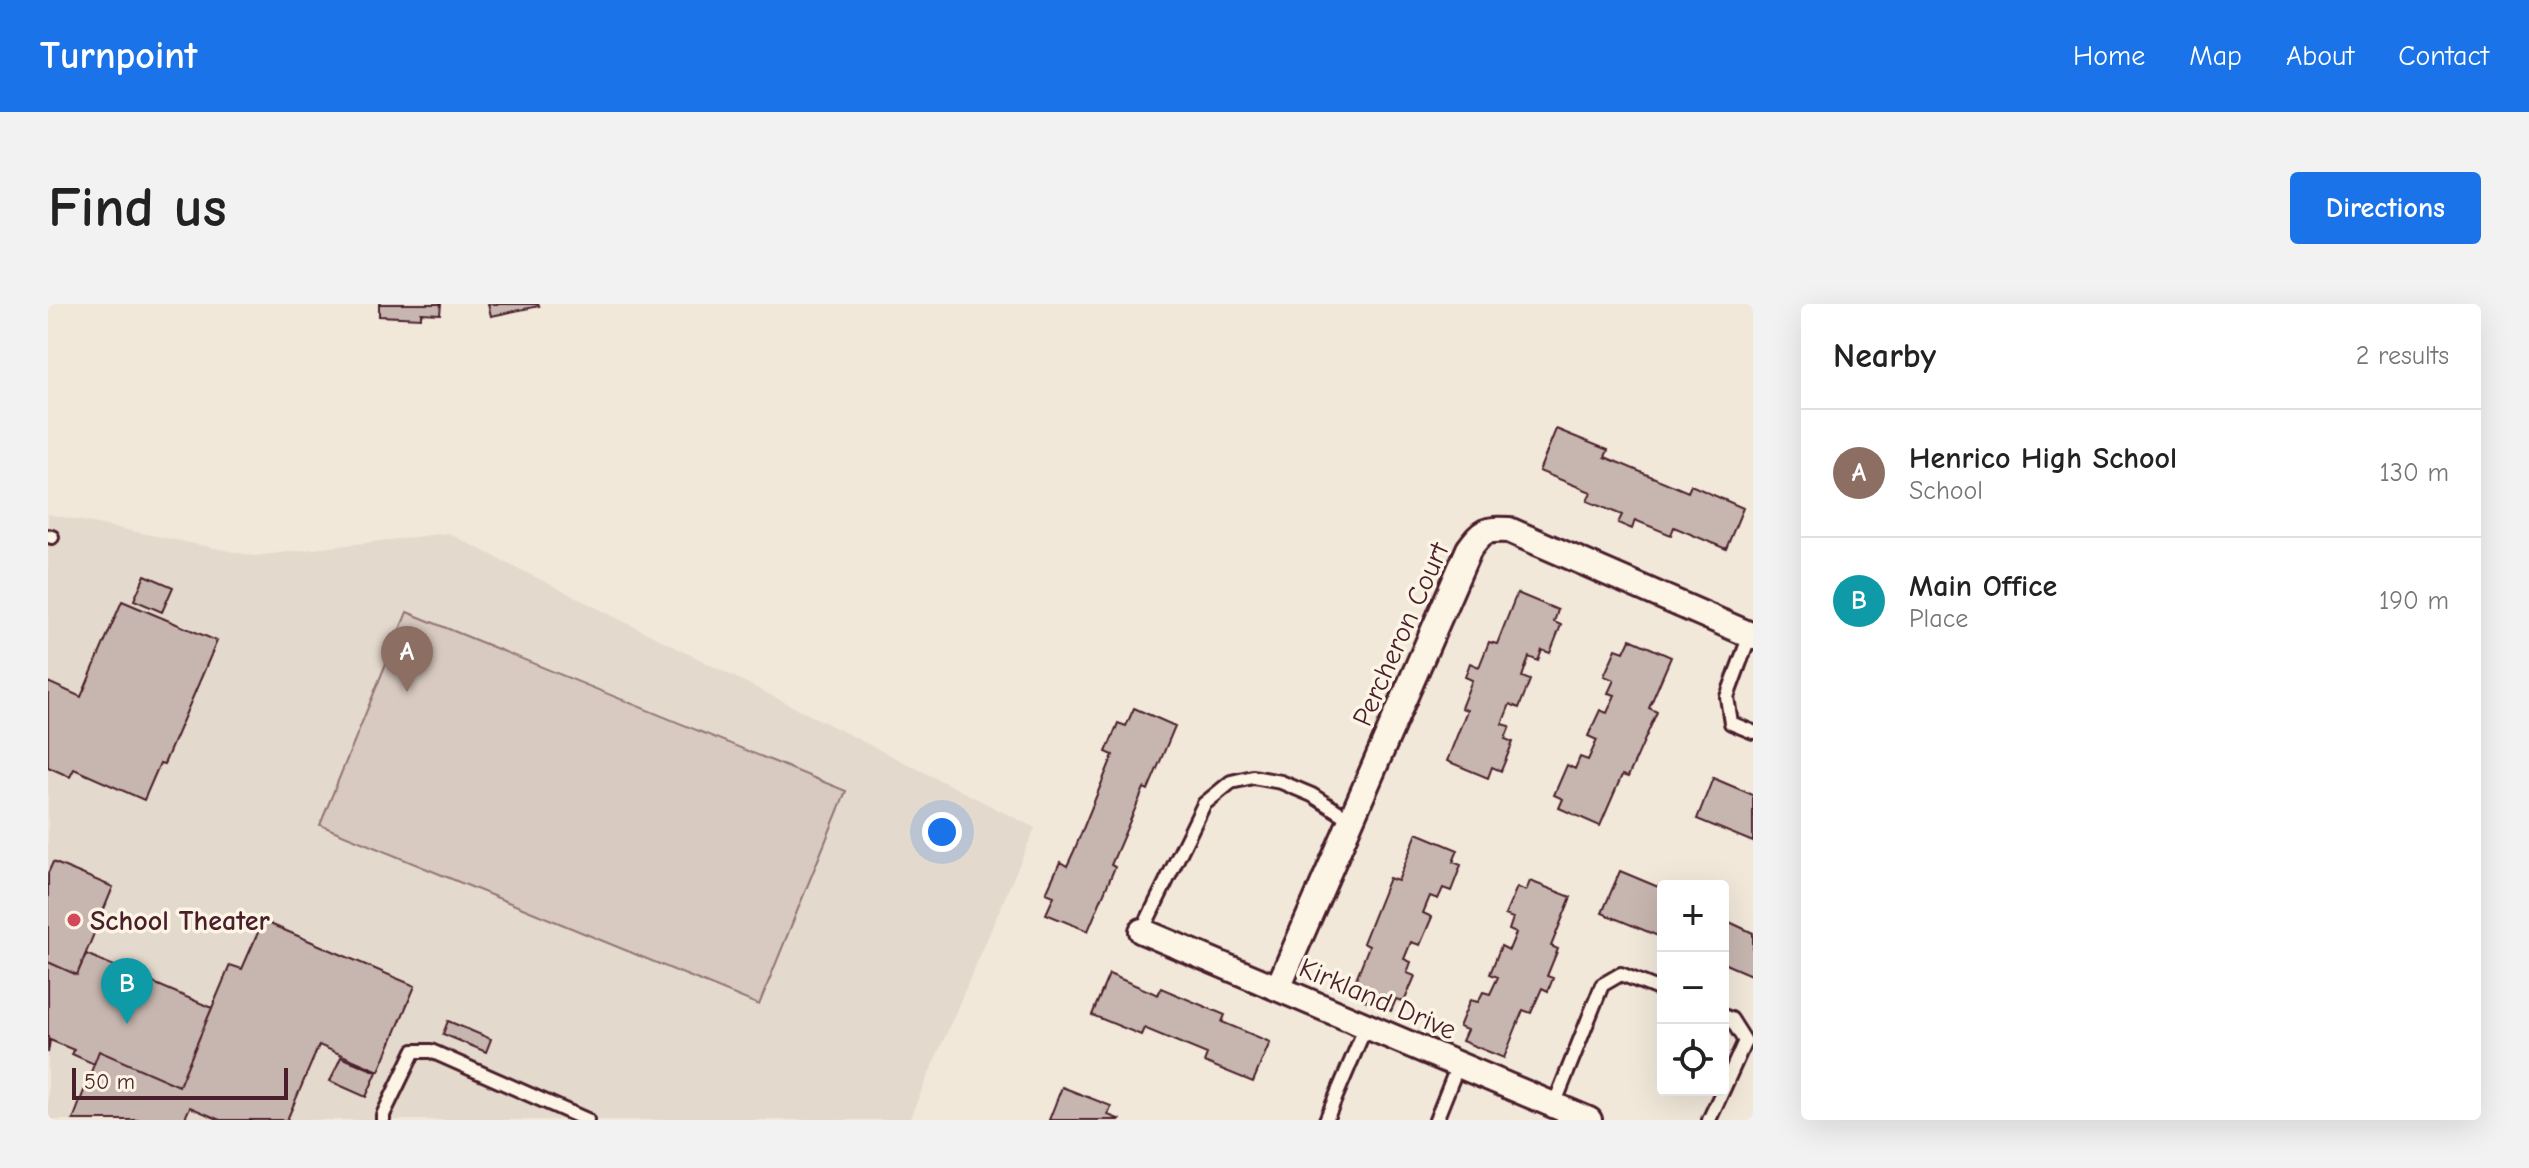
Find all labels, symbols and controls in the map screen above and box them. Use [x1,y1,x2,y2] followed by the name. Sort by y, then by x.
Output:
[40,34,197,78] text: Turnpoint
[2073,40,2145,72] text: Home
[2189,40,2242,72] text: Map
[2286,40,2354,72] text: About
[2398,40,2489,72] text: Contact
[2290,172,2481,244] button: Directions
[48,176,227,240] text: Find us
[1833,336,1936,376] text: Nearby
[2356,341,2449,371] text: 2 results
[1909,441,2177,476] text: Henrico High School
[1852,458,1866,488] text: A
[2380,458,2449,488] text: 130 m
[1909,476,1983,506] text: School
[1346,537,1456,731] street label: Percheron Court
[1909,569,2057,604] text: Main Office
[1851,586,1867,616] text: B
[2379,586,2449,616] text: 190 m
[1909,604,1968,634] text: Place
[381,626,433,692] pin: A
[922,812,962,852] your location
[1657,880,1729,1096] map controls
[1657,880,1729,952] button: +
[90,905,270,937] place label: School Theater
[65,911,83,929] marker: School Theater
[1294,952,1461,1046] street label: Kirkland Drive
[1657,952,1729,1024] button: −
[101,958,153,1024] pin: B
[1657,1024,1729,1096] button: locate
[72,1064,288,1100] scale bar
[84,1069,135,1095] text: 50 m

